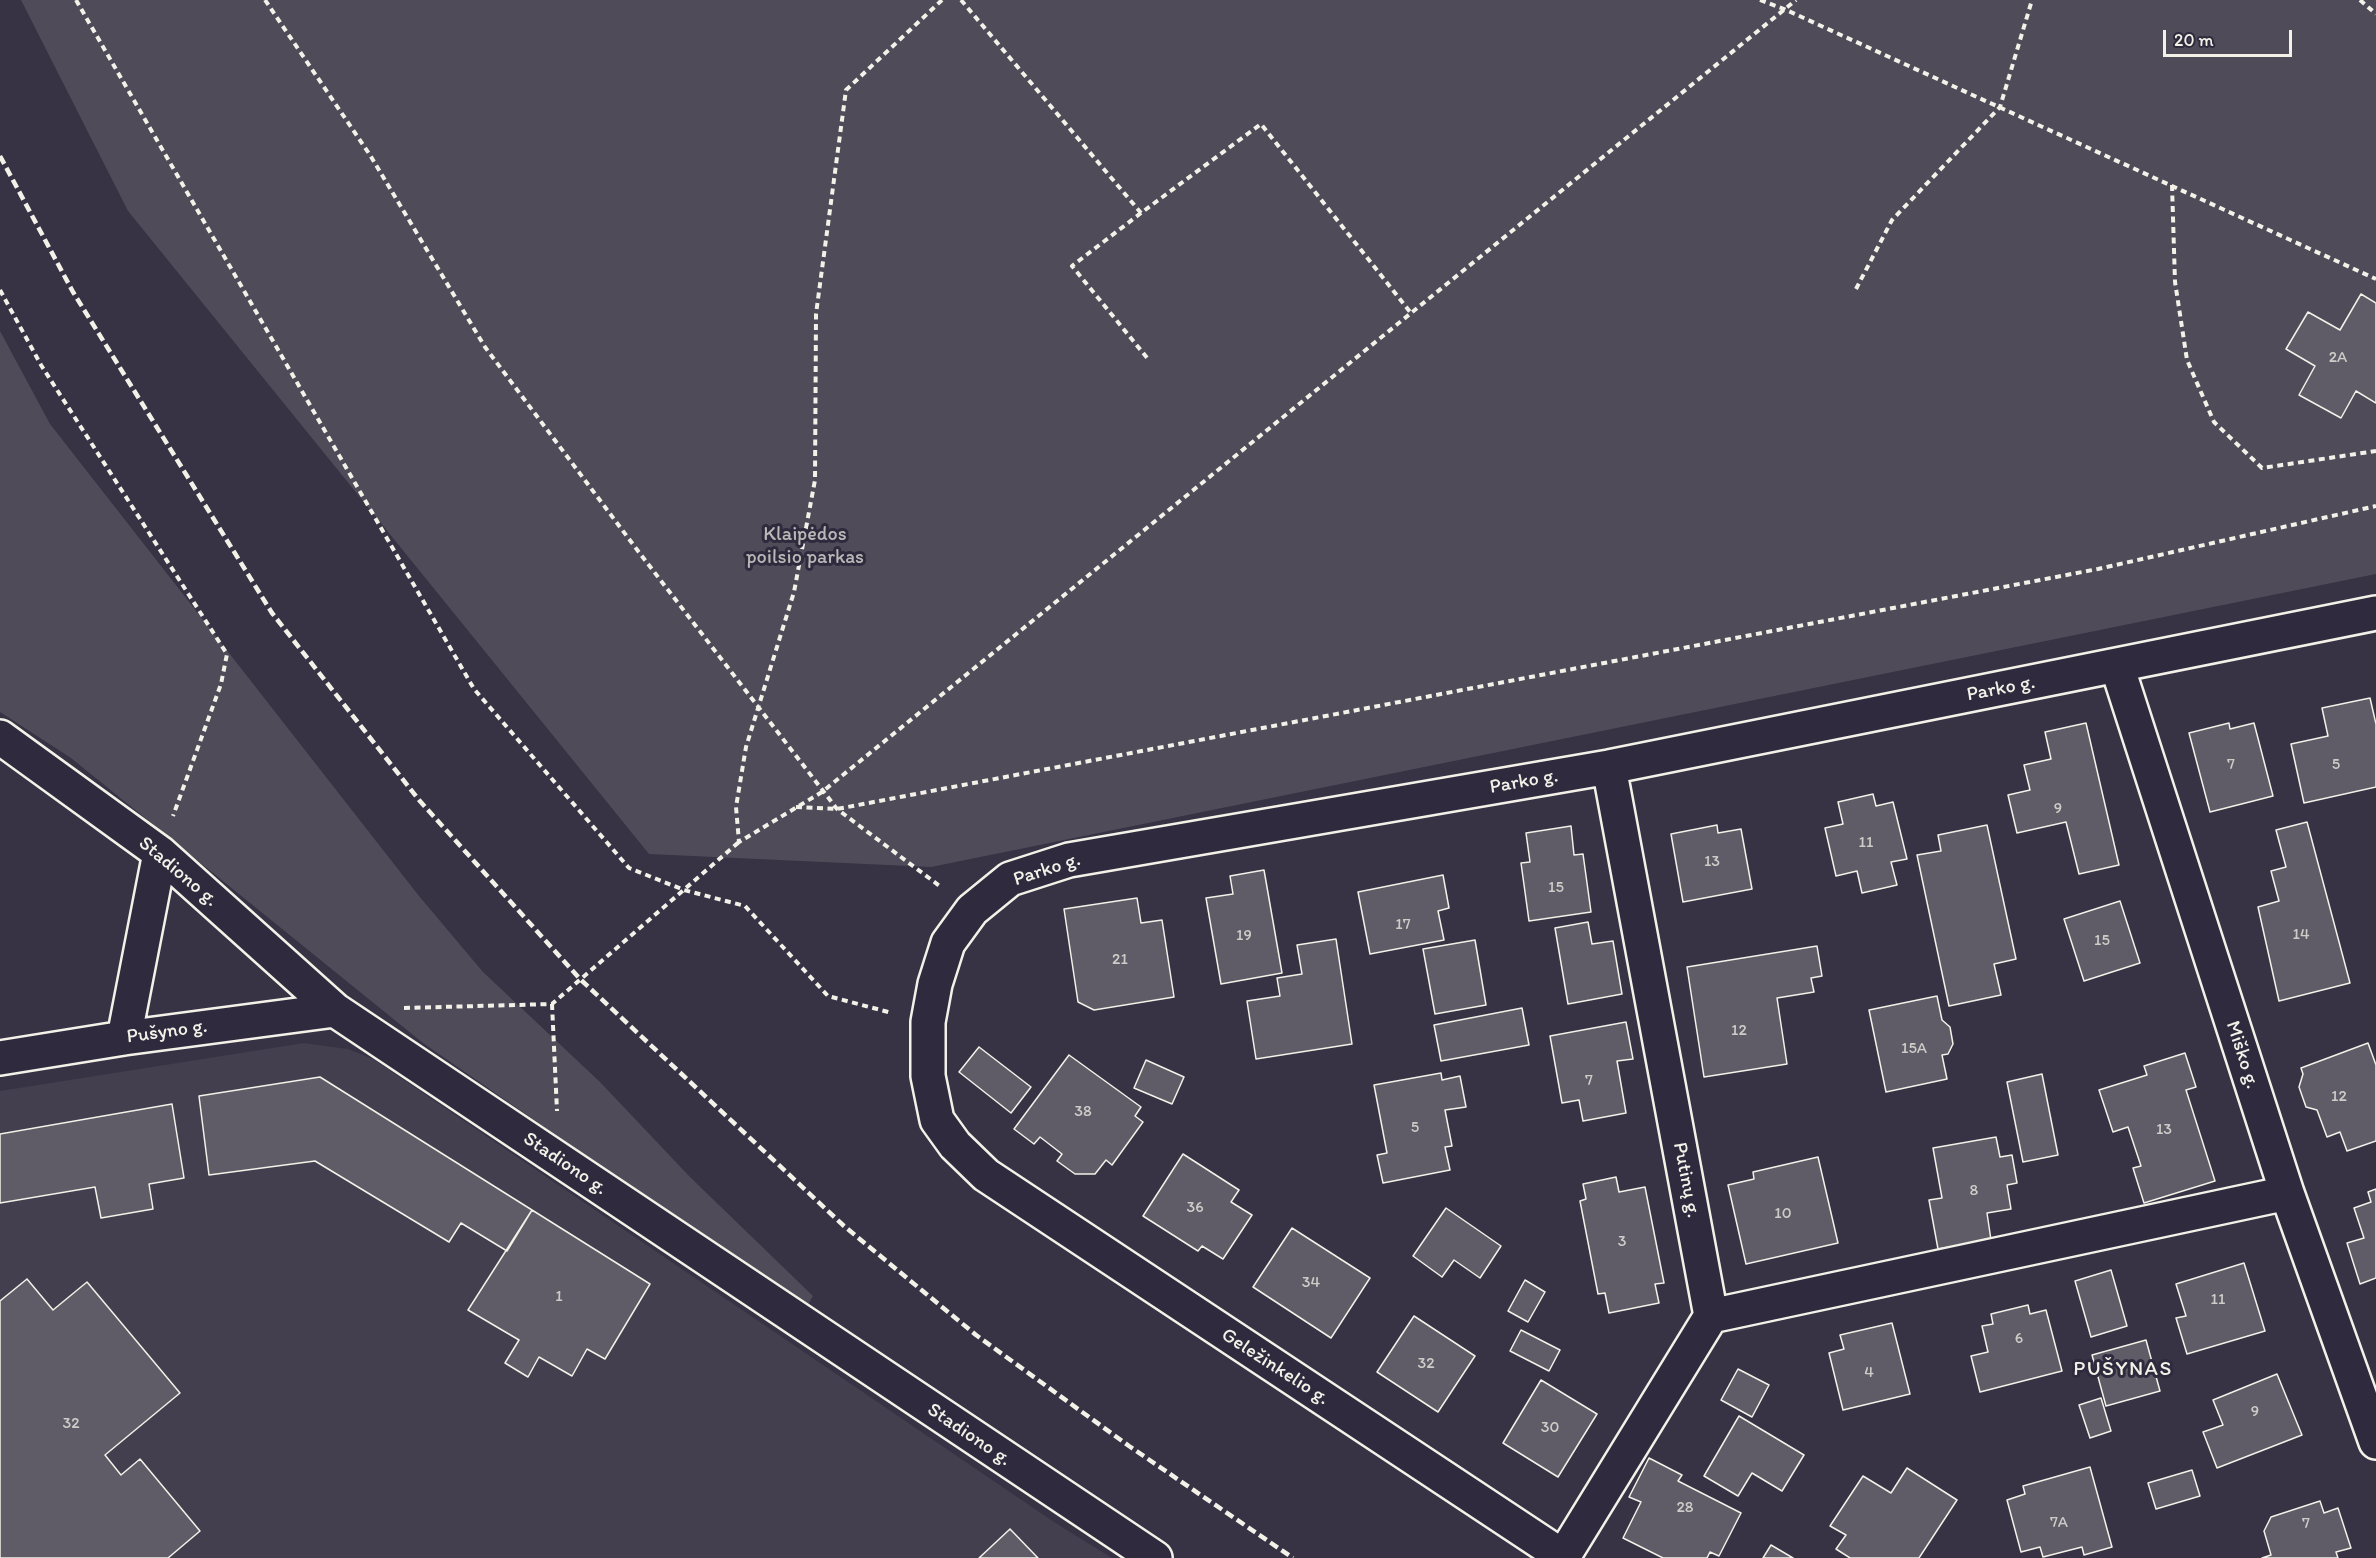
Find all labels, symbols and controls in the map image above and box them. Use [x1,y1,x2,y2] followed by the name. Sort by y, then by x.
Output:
[2166,18,2295,56] scale bar
[2174,29,2214,51] text: 20 m
[2329,348,2347,368] house number: 2A
[746,523,864,570] park label: Klaipėdos poilsio parkas
[1965,671,2037,707] street label: Parko g.
[2227,755,2235,775] house number: 7
[2332,755,2340,775] house number: 5
[1488,764,1560,800] street label: Parko g.
[2054,799,2062,819] house number: 9
[133,832,223,912] street label: Stadiono g.
[1859,833,1873,853] house number: 11
[1010,848,1084,892] street label: Parko g.
[1704,852,1720,872] house number: 13
[1548,878,1564,898] house number: 15
[1395,915,1411,935] house number: 17
[2292,925,2310,945] house number: 14
[1236,926,1252,946] house number: 19
[2094,931,2110,951] house number: 15
[1112,950,1128,970] house number: 21
[125,1014,209,1050] street label: Pušyno g.
[2220,1018,2264,1092] street label: Miško g.
[1731,1021,1747,1041] house number: 12
[1901,1039,1927,1059] house number: 15A
[1585,1071,1593,1091] house number: 7
[2331,1087,2347,1107] house number: 12
[1074,1102,1092,1122] house number: 38
[1411,1118,1419,1138] house number: 5
[2156,1120,2172,1140] house number: 13
[518,1127,612,1201] street label: Stadiono g.
[1667,1140,1705,1220] street label: Putinų g.
[1970,1181,1978,1201] house number: 8
[1186,1198,1204,1218] house number: 36
[1774,1204,1792,1224] house number: 10
[1618,1232,1626,1252] house number: 3
[1302,1273,1320,1293] house number: 34
[555,1287,563,1307] house number: 1
[2211,1290,2225,1310] house number: 11
[1216,1323,1334,1411] street label: Geležinkelio g.
[2015,1329,2023,1349] house number: 6
[1417,1354,1435,1374] house number: 32
[2073,1357,2173,1383] district label: PUŠYNAS
[1864,1363,1874,1383] house number: 4
[922,1398,1016,1472] street label: Stadiono g.
[2251,1402,2259,1422] house number: 9
[62,1414,80,1434] house number: 32
[1541,1418,1559,1438] house number: 30
[1676,1498,1694,1518] house number: 28
[2050,1513,2068,1533] house number: 7A
[2302,1514,2310,1534] house number: 7

